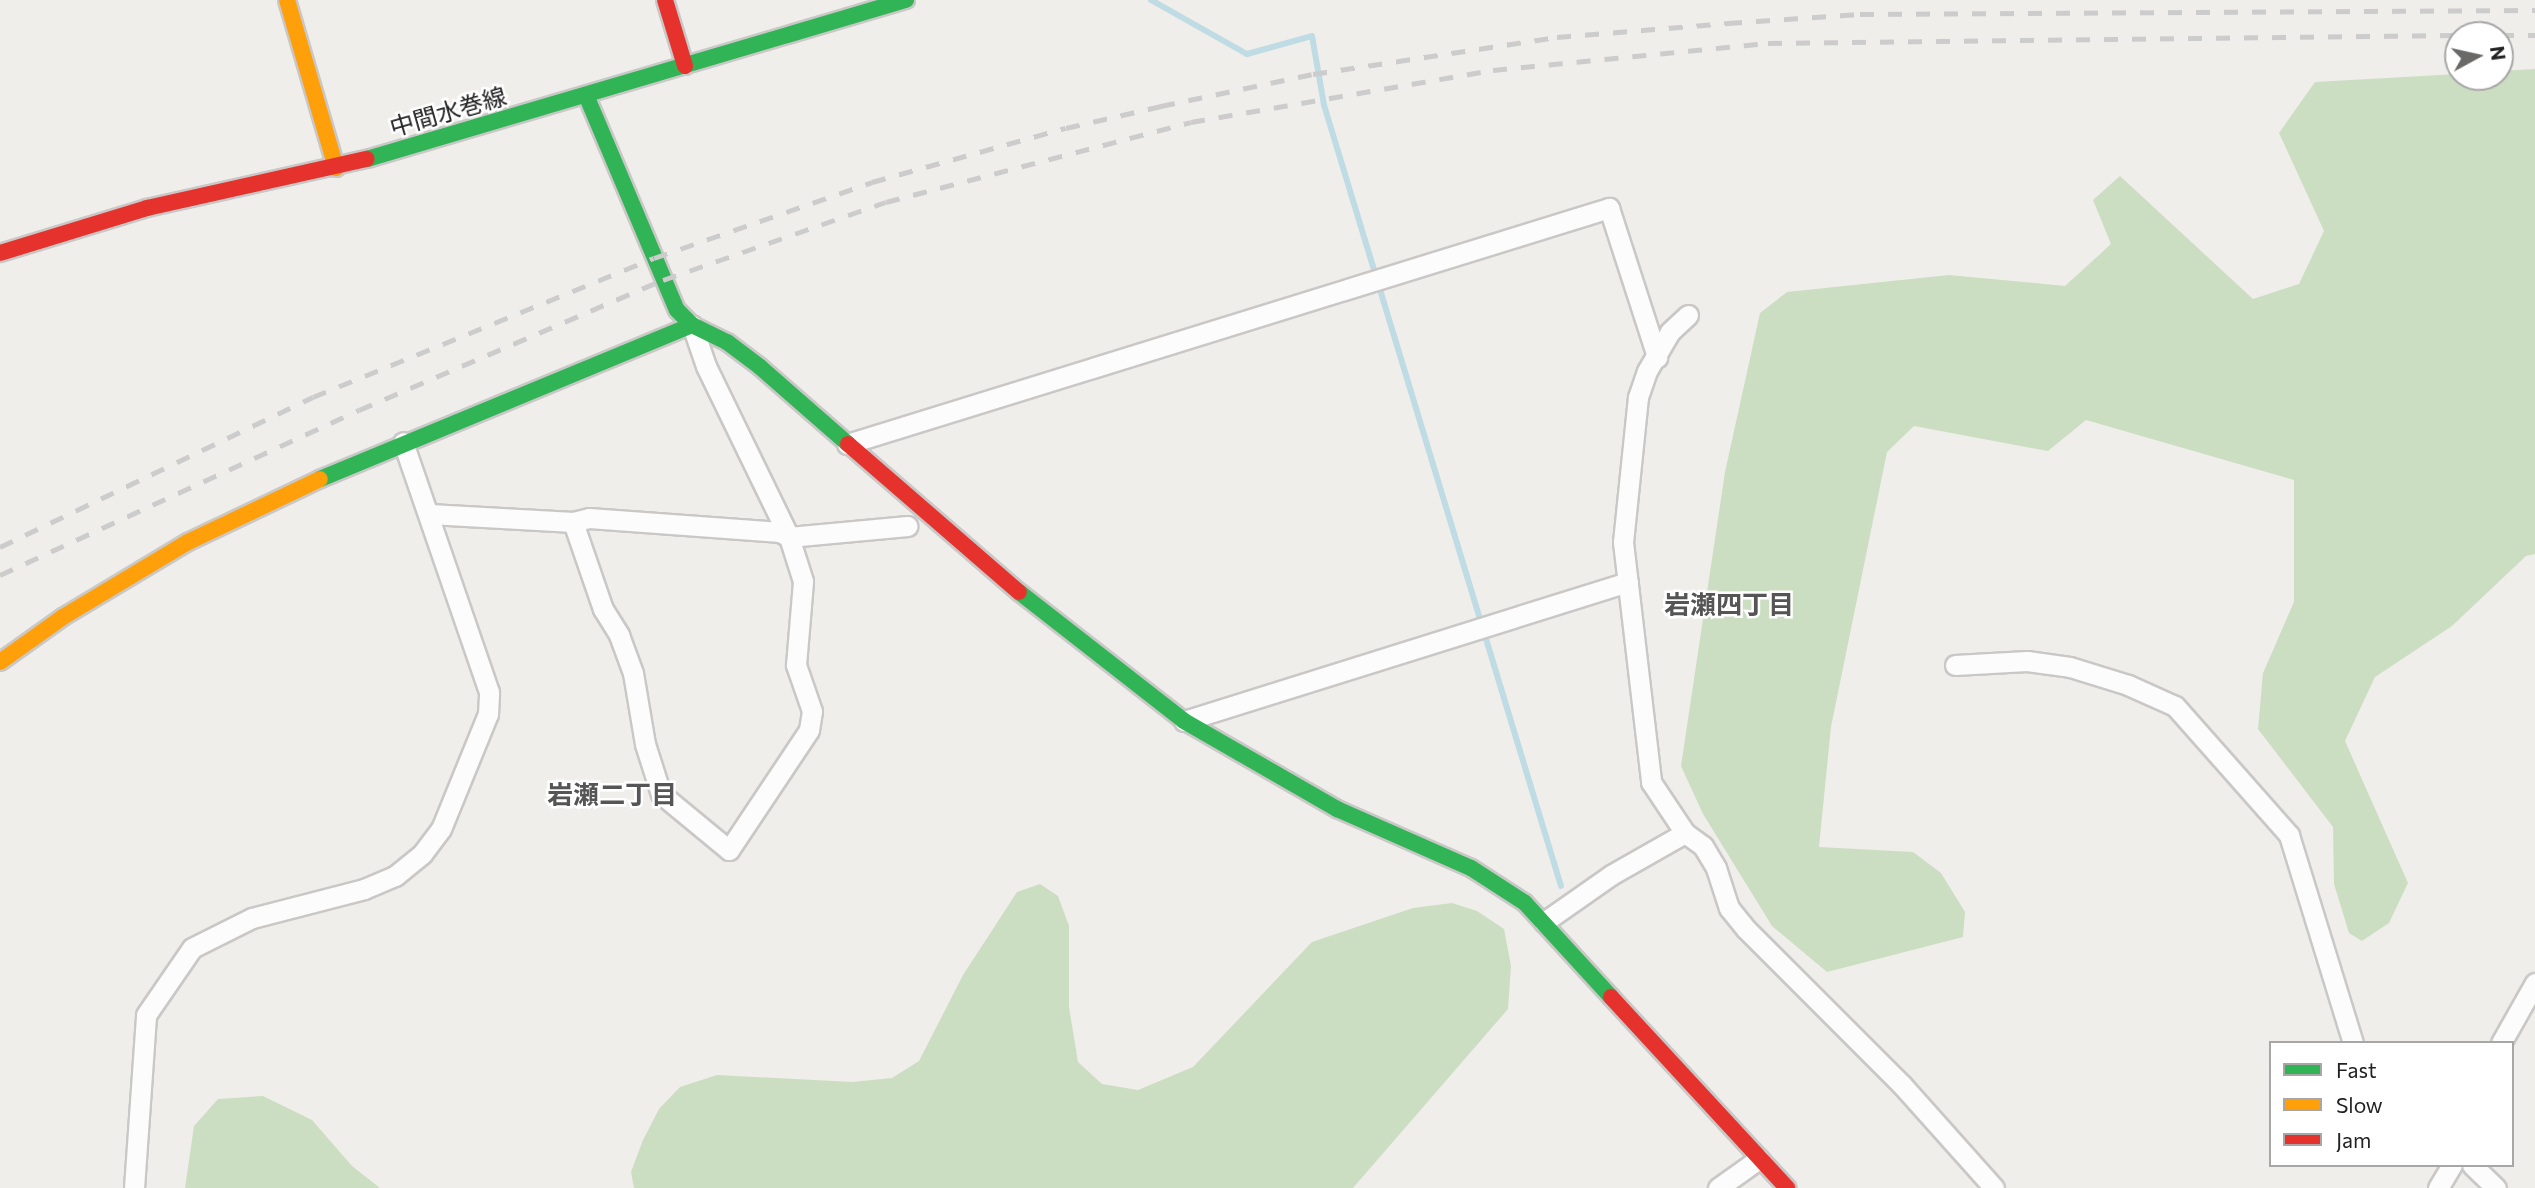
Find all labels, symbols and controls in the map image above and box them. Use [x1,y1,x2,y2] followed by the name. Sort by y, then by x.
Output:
[2444,21,2514,91] north arrow
[2486,45,2511,62] text: N
[386,81,510,141] street label: 中間水巻線
[1664,588,1794,620] district label: 岩瀬四丁目
[547,778,677,810] district label: 岩瀬二丁目
[2269,1041,2514,1167] legend
[2336,1057,2377,1082] text: Fast
[2336,1092,2383,1117] text: Slow
[2336,1127,2371,1152] text: Jam

